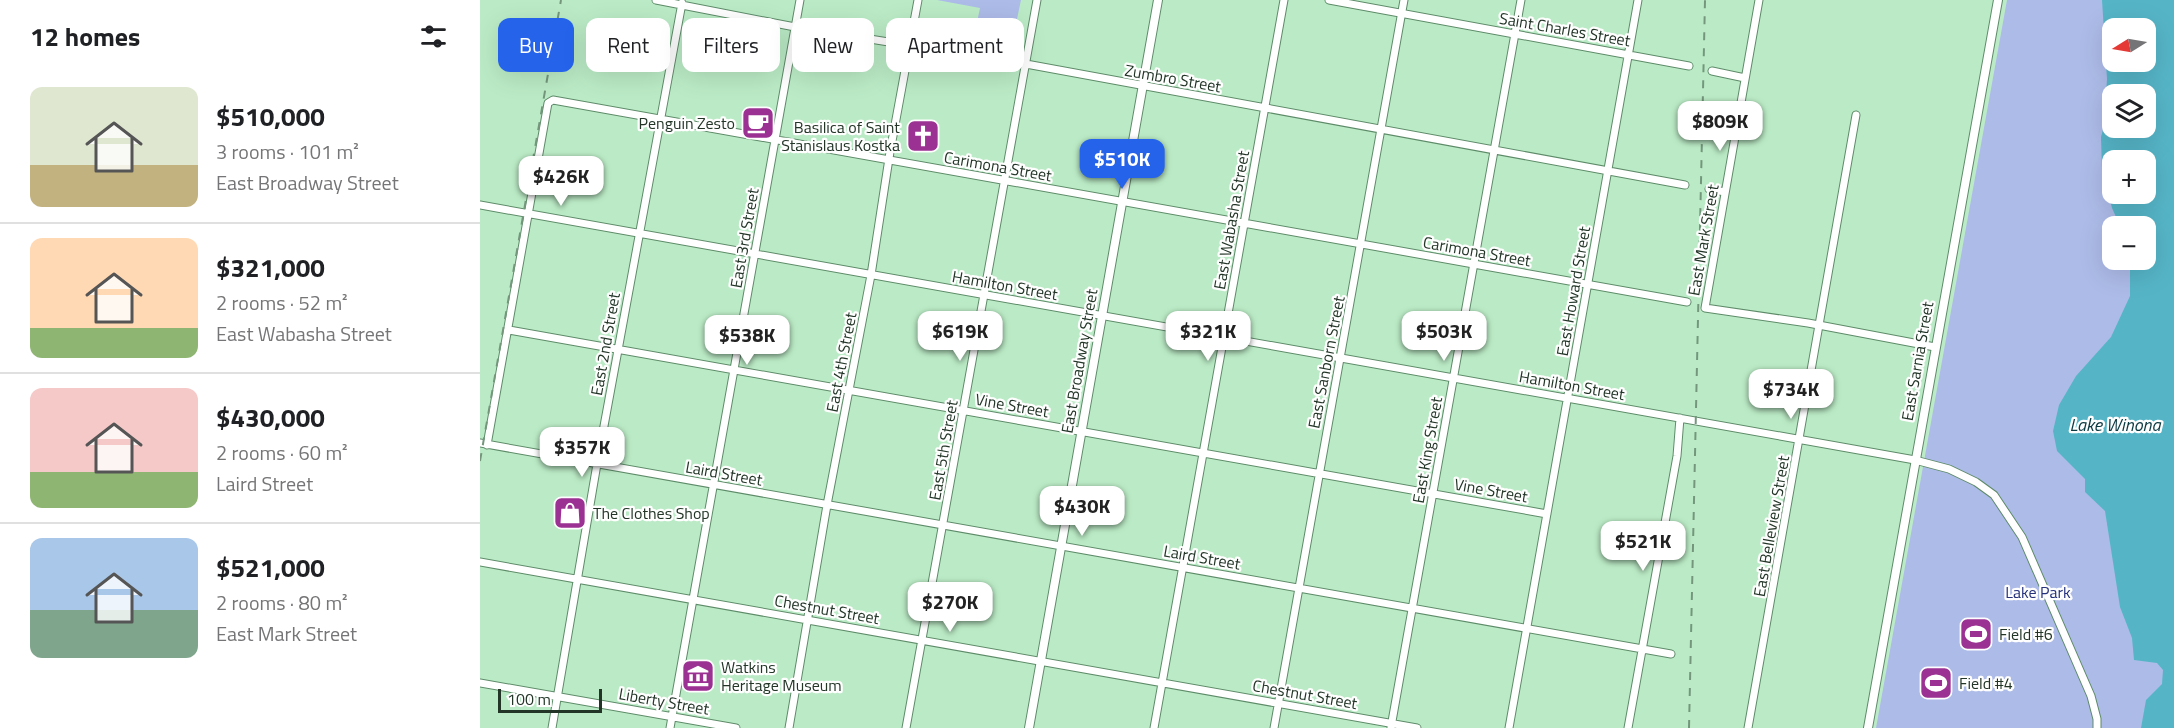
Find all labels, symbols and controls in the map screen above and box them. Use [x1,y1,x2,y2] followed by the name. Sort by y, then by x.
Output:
[1498,6,1633,52] street label: Saint Charles Street
[30,17,140,56] text: 12 homes
[498,18,574,72] chip: Buy
[586,18,670,72] chip: Rent
[682,18,780,72] chip: Filters
[792,18,874,72] chip: New
[886,18,1024,72] chip: Apartment
[2102,18,2156,72] north arrow
[2102,18,2156,270] map controls
[417,20,450,53] icon: filters
[1123,58,1223,98] street label: Zumbro Street
[2102,84,2156,138] button: layers
[216,97,325,136] text: $510,000
[1678,101,1762,152] pin: $809K
[740,105,776,141] cafe icon: Penguin Zesto
[1692,105,1748,136] text: $809K
[78,111,150,183] icon: home
[639,111,735,135] place label: Penguin Zesto
[781,115,900,157] place label: Basilica of Saint Stanislaus Kostka
[905,118,941,154] church icon: Basilica of Saint Stanislaus Kostka
[216,136,359,167] text: 3 rooms · 101 m²
[1080,139,1164,190] pin: $510K
[1094,143,1150,174] text: $510K
[942,145,1054,187] street label: Carimona Street
[1207,148,1255,291] street label: East Wabasha Street
[2102,150,2156,204] button: +
[519,156,603,207] pin: $426K
[533,160,589,191] text: $426K
[216,167,399,198] text: East Broadway Street
[1681,182,1725,298] street label: East Mark Street
[723,186,765,290] street label: East 3rd Street
[2102,216,2156,270] button: −
[1550,224,1596,358] street label: East Howard Street
[1421,230,1533,272] street label: Carimona Street
[216,248,325,287] text: $321,000
[78,262,150,334] icon: home
[950,264,1060,306] street label: Hamilton Street
[216,287,348,318] text: 2 rooms · 52 m²
[1054,287,1104,435] street label: East Broadway Street
[584,290,626,397] street label: East 2nd Street
[1301,293,1351,430] street label: East Sanborn Street
[1895,299,1939,422] street label: East Sarnia Street
[820,310,863,414] street label: East 4th Street
[918,311,1002,362] pin: $619K
[1166,311,1250,362] pin: $321K
[1402,311,1486,362] pin: $503K
[705,315,789,366] pin: $538K
[932,315,988,346] text: $619K
[1180,315,1236,346] text: $321K
[1416,315,1472,346] text: $503K
[216,318,392,349] text: East Wabasha Street
[719,319,775,350] text: $538K
[1517,364,1627,406] street label: Hamilton Street
[1749,369,1833,420] pin: $734K
[1763,373,1819,404] text: $734K
[973,387,1051,423] street label: Vine Street
[1406,395,1448,505] street label: East King Street
[216,398,325,437] text: $430,000
[922,398,964,502] street label: East 5th Street
[2069,411,2162,438] water label: Lake Winona
[78,412,150,484] icon: home
[540,427,624,478] pin: $357K
[554,431,610,462] text: $357K
[216,437,348,468] text: 2 rooms · 60 m²
[1747,453,1795,598] street label: East Belleview Street
[684,454,765,492] street label: Laird Street
[216,468,313,499] text: Laird Street
[1452,472,1530,508] street label: Vine Street
[1040,486,1124,537] pin: $430K
[1054,490,1110,521] text: $430K
[552,495,588,531] shop icon: The Clothes Shop
[593,501,710,525] place label: The Clothes Shop
[1601,521,1685,572] pin: $521K
[1615,525,1671,556] text: $521K
[1162,538,1243,576] street label: Laird Street
[216,548,325,587] text: $521,000
[78,562,150,634] icon: home
[2005,580,2071,604] park label: Lake Park
[908,582,992,633] pin: $270K
[922,586,978,617] text: $270K
[216,587,348,618] text: 2 rooms · 80 m²
[773,588,882,630] street label: Chestnut Street
[1958,616,1994,652] sports icon: Field #6
[216,618,357,649] text: East Mark Street
[1999,622,2053,646] place label: Field #6
[721,655,842,697] place label: Watkins Heritage Museum
[680,658,716,694] museum icon: Watkins Heritage Museum
[1918,665,1954,701] sports icon: Field #4
[1959,671,2013,695] place label: Field #4
[1251,673,1360,715] street label: Chestnut Street
[617,681,711,721] street label: Liberty Street
[498,686,602,714] scale bar
[507,687,551,711] text: 100 m

